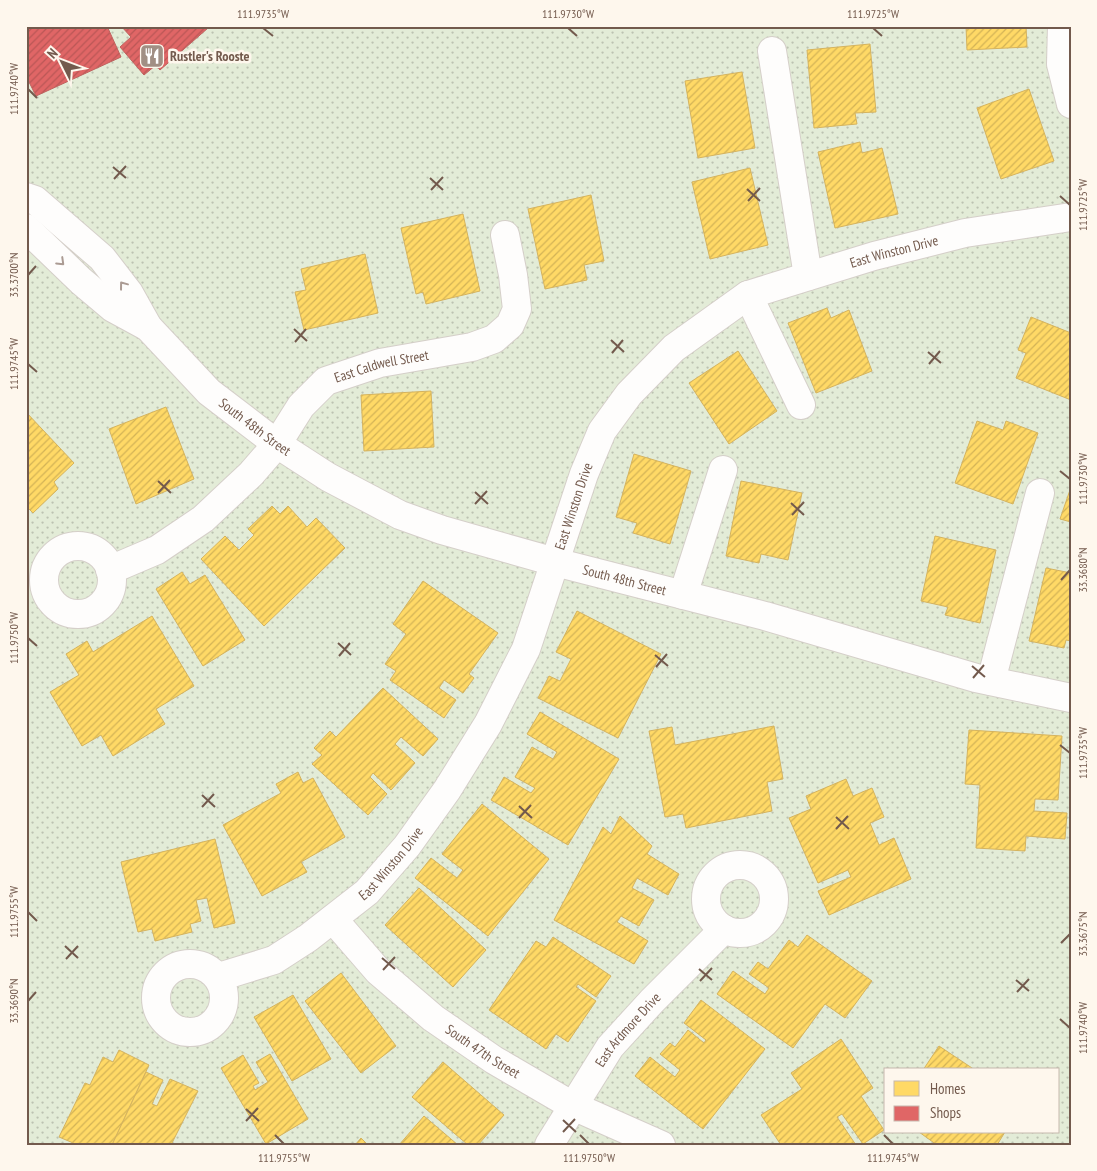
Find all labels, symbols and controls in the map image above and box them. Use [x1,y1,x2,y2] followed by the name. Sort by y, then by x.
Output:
[237,6,289,21] text: 111.9735°W
[542,6,594,21] text: 111.9730°W
[847,6,899,21] text: 111.9725°W
[38,38,88,88] north arrow
[139,43,165,69] restaurant icon: Rustler's Rooste
[43,44,62,62] text: N
[170,47,250,65] place label: Rustler's Rooste
[6,63,21,115] text: 111.9740°W
[1075,179,1090,231] text: 111.9725°W
[848,231,940,272] street label: East Winston Drive
[6,252,21,298] text: 33.3700°N
[56,256,65,265] one-way arrow
[121,282,129,291] one-way arrow
[6,338,21,390] text: 111.9745°W
[332,346,430,387] street label: East Caldwell Street
[215,394,295,460] street label: South 48th Street
[1075,453,1090,505] text: 111.9730°W
[551,460,597,552] street label: East Winston Drive
[1075,547,1090,593] text: 33.3680°N
[581,560,668,599] street label: South 48th Street
[6,612,21,664] text: 111.9750°W
[1075,727,1090,779] text: 111.9735°W
[355,823,427,904] street label: East Winston Drive
[6,886,21,938] text: 111.9755°W
[1075,911,1090,957] text: 33.3675°N
[6,978,21,1024] text: 33.3690°N
[591,988,665,1070] street label: East Ardmore Drive
[1075,1002,1090,1054] text: 111.9740°W
[442,1020,523,1082] street label: South 47th Street
[884,1068,1060,1134] legend
[930,1079,966,1098] text: Homes
[930,1103,961,1122] text: Shops
[258,1150,310,1165] text: 111.9755°W
[563,1150,615,1165] text: 111.9750°W
[867,1150,919,1165] text: 111.9745°W

